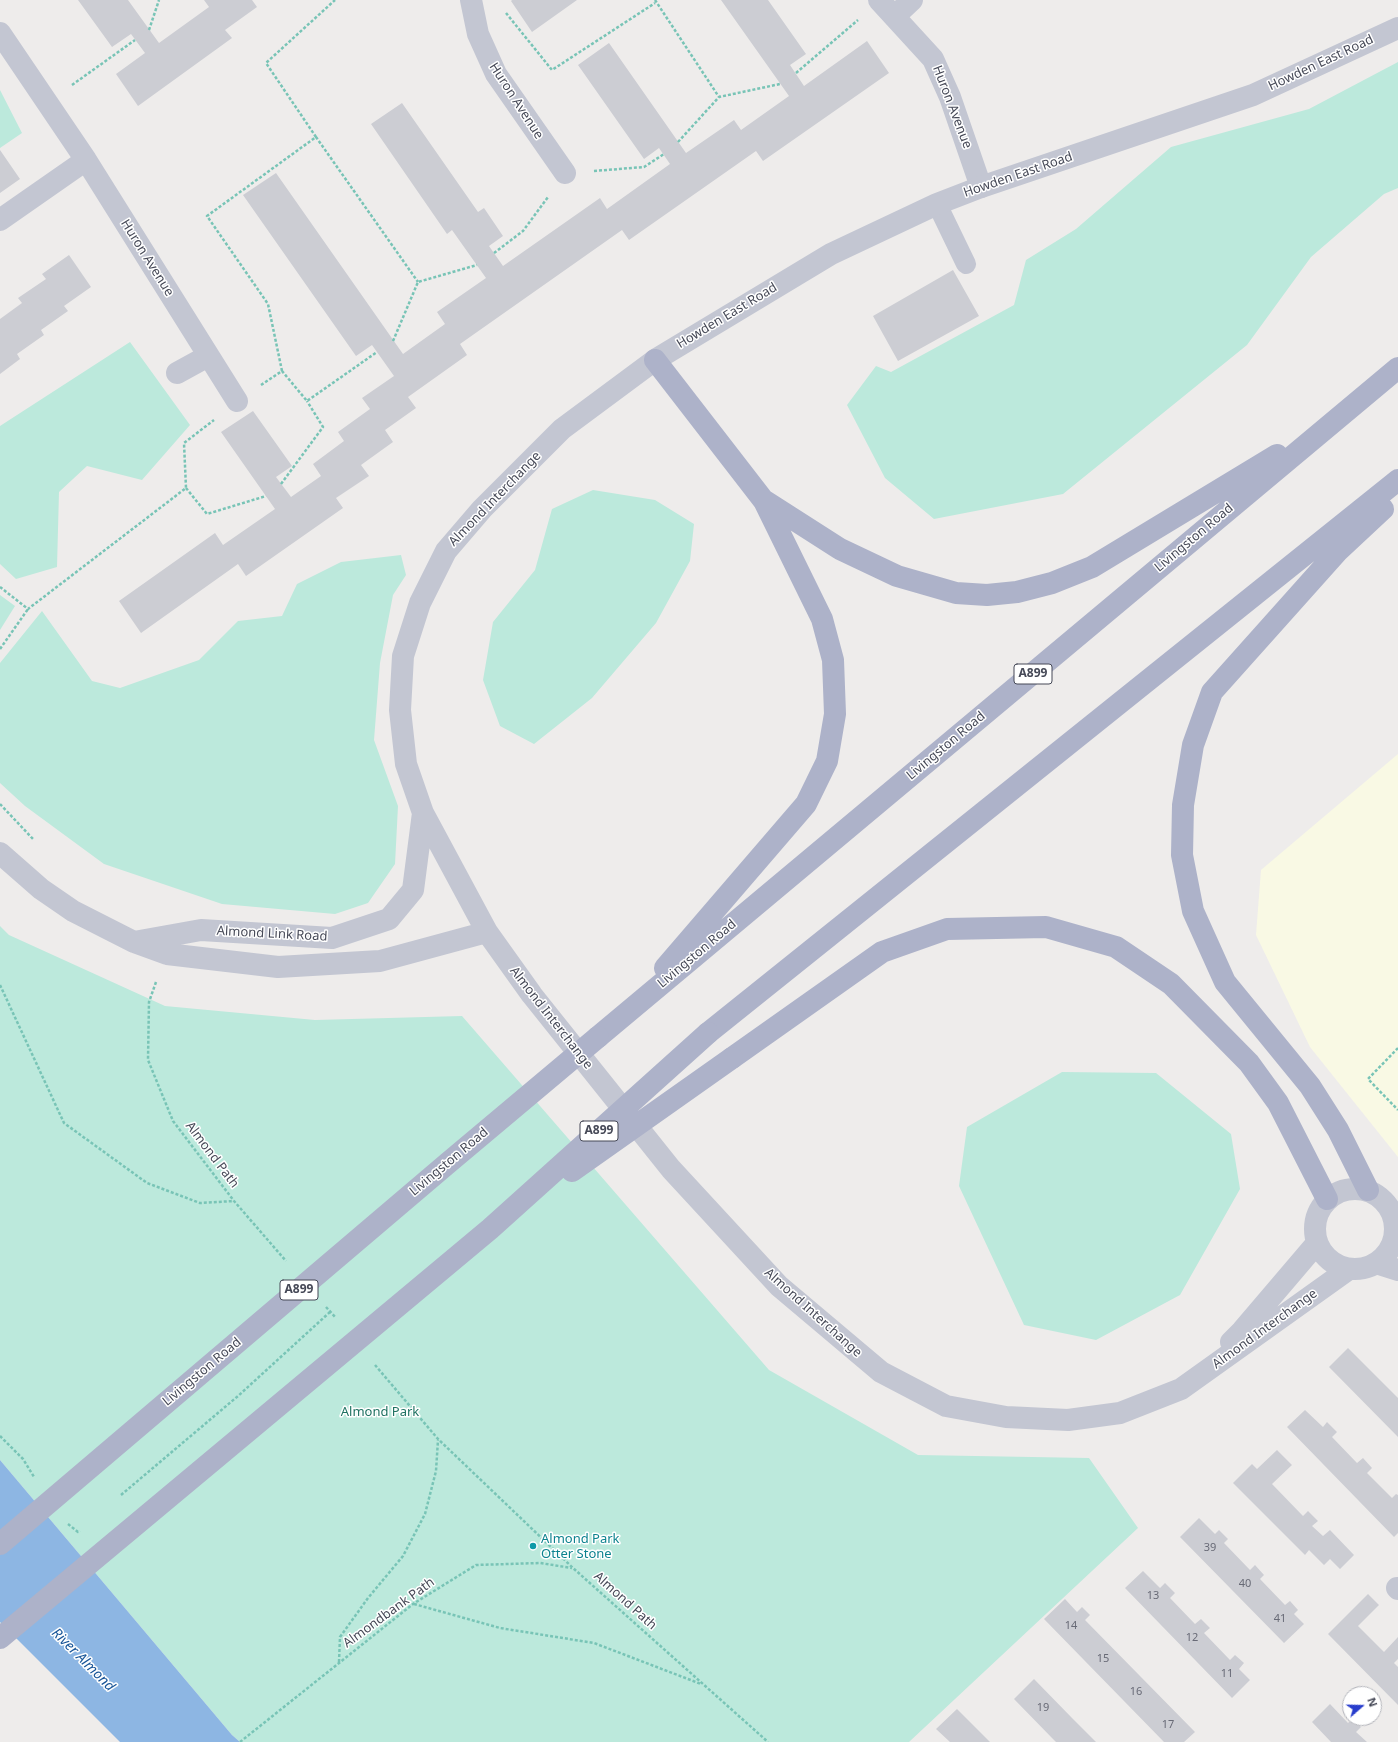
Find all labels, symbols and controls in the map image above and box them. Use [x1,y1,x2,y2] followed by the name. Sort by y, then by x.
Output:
[1266,32,1376,94] street label: Howden East Road
[486,60,546,142] street label: Huron Avenue
[929,63,975,151] street label: Huron Avenue
[961,149,1075,201] street label: Howden East Road
[117,217,177,299] street label: Huron Avenue
[674,280,780,352] street label: Howden East Road
[446,448,544,550] street label: Almond Interchange
[1152,501,1236,575] street label: Livingston Road
[1014,664,1052,684] road number: A899
[904,709,988,783] street label: Livingston Road
[655,917,739,991] street label: Livingston Road
[216,923,328,945] street label: Almond Link Road
[506,964,596,1072] street label: Almond Interchange
[182,1119,242,1191] street label: Almond Path
[580,1121,618,1141] road number: A899
[407,1125,491,1199] street label: Livingston Road
[761,1265,865,1361] street label: Almond Interchange
[280,1280,318,1300] road number: A899
[1210,1286,1320,1372] street label: Almond Interchange
[160,1335,244,1409] street label: Livingston Road
[341,1404,419,1420] park label: Almond Park
[541,1531,620,1562] place label: Almond Park Otter Stone
[528,1541,538,1551] marker: Almond Park Otter Stone
[1204,1541,1216,1555] house number: 39
[590,1569,660,1633] street label: Almond Path
[340,1575,438,1651] street label: Almondbank Path
[1239,1577,1251,1591] house number: 40
[1147,1589,1159,1603] house number: 13
[1274,1612,1286,1626] house number: 41
[1065,1619,1077,1633] house number: 14
[48,1625,118,1695] water label: River Almond
[1186,1631,1198,1645] house number: 12
[1097,1652,1109,1666] house number: 15
[1221,1667,1233,1681] house number: 11
[1130,1685,1142,1699] house number: 16
[1342,1686,1382,1726] north arrow
[1364,1695,1381,1709] text: N
[1037,1701,1049,1715] house number: 19
[1162,1718,1174,1732] house number: 17

